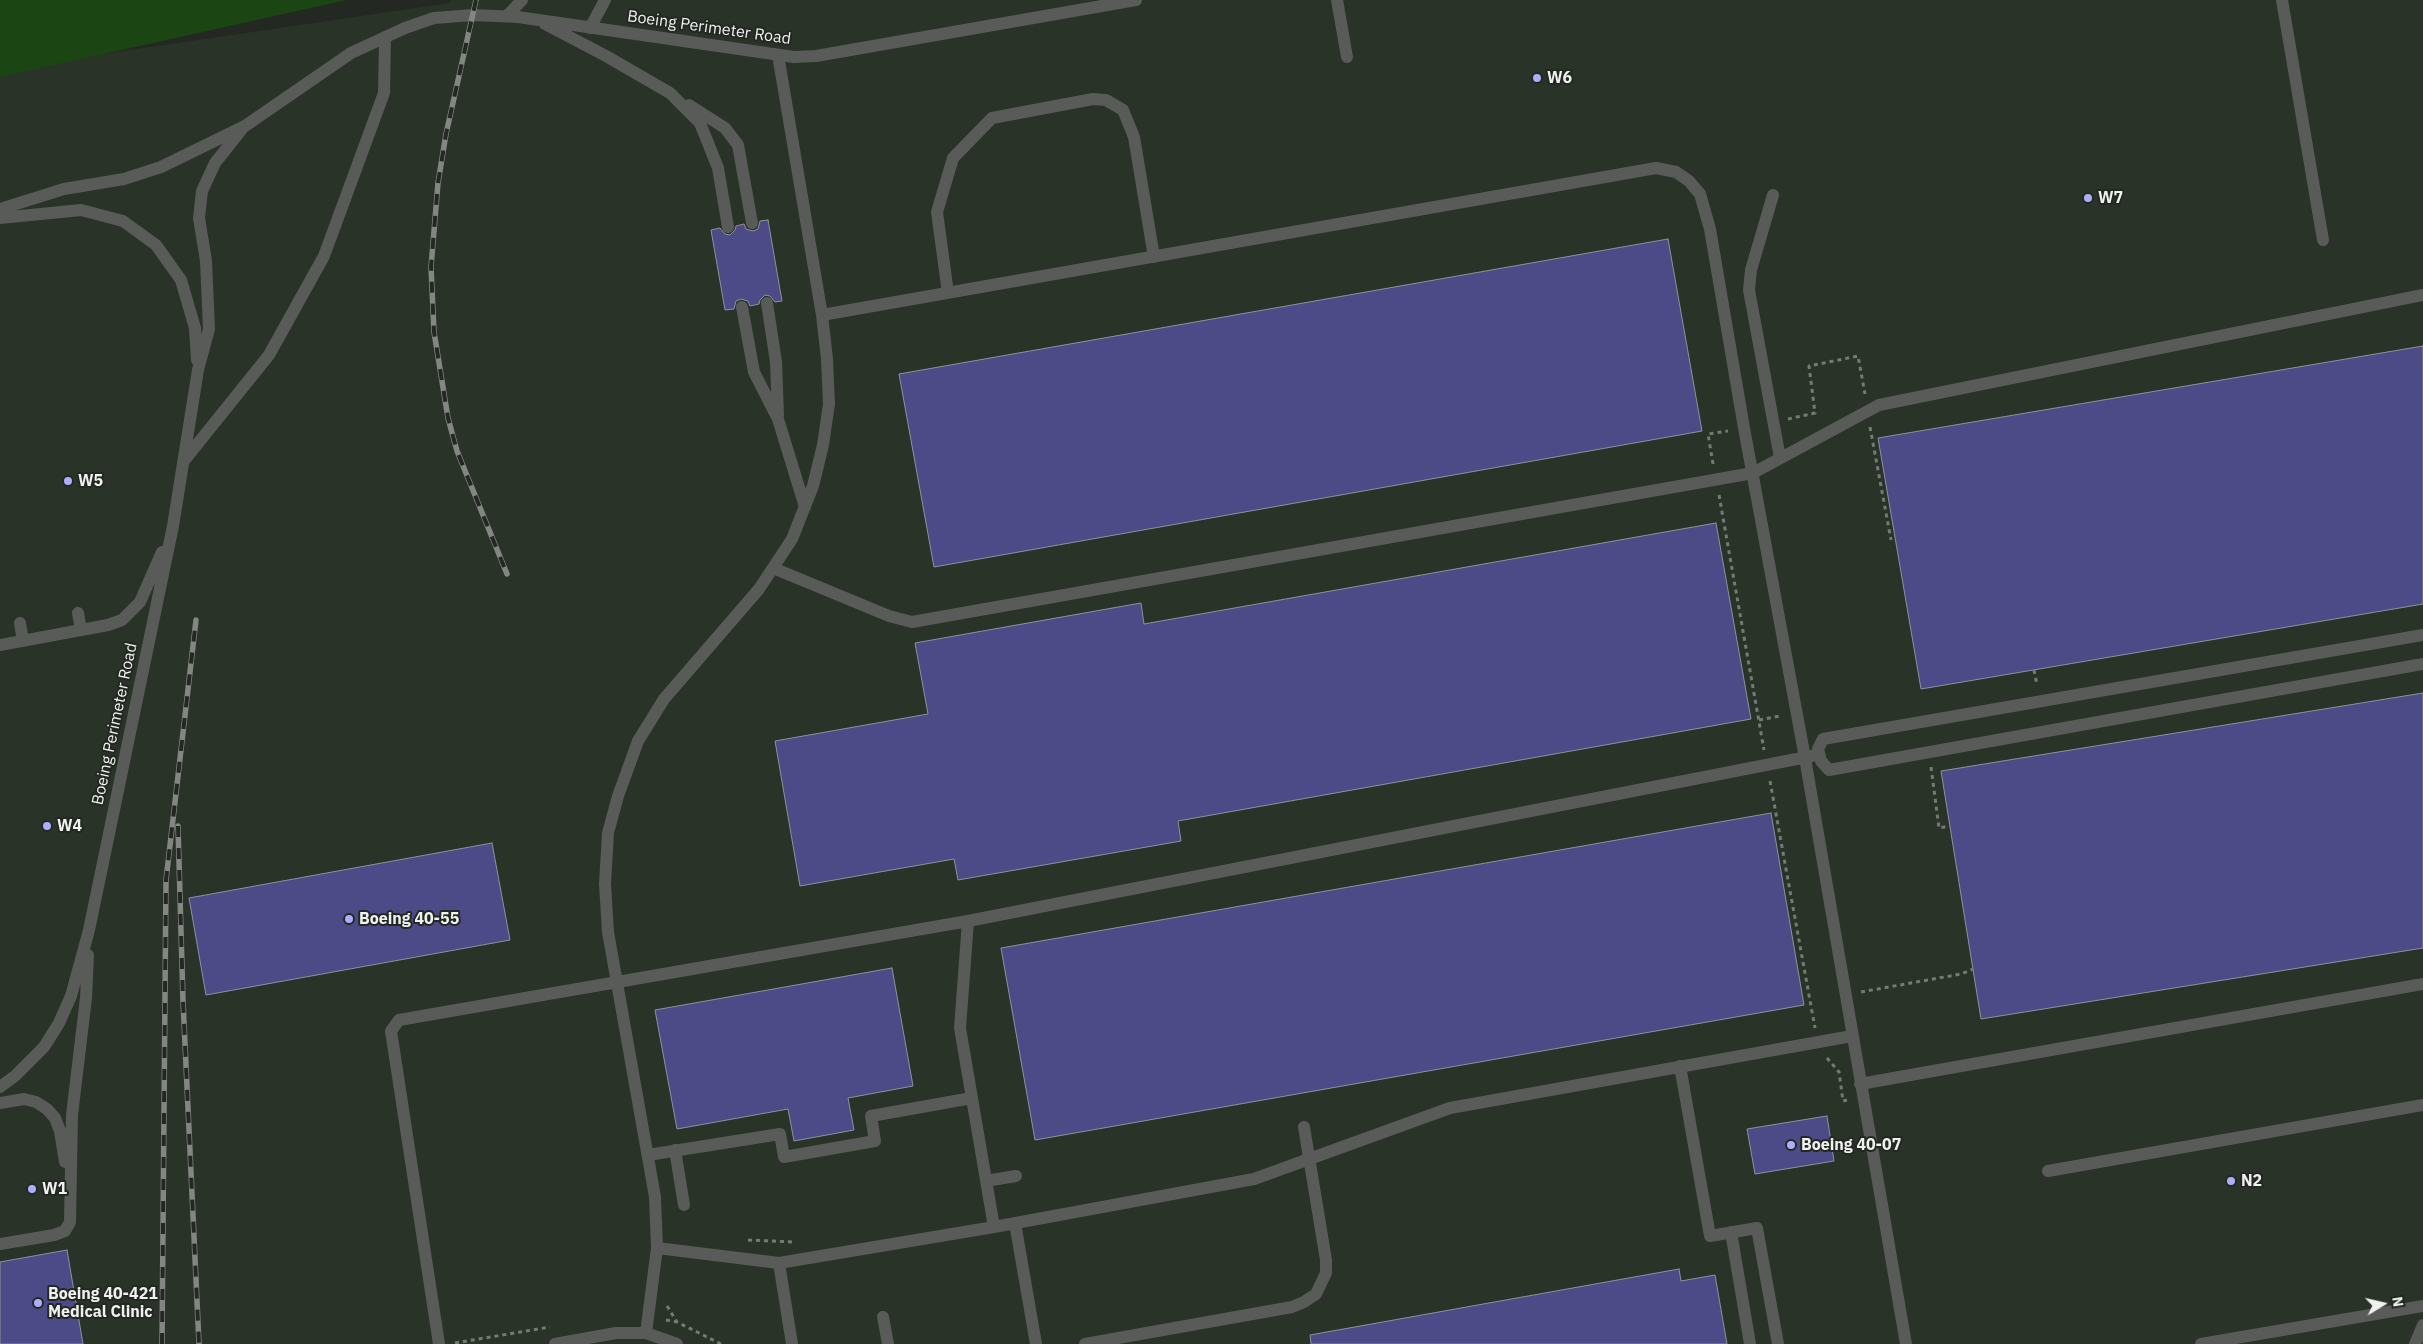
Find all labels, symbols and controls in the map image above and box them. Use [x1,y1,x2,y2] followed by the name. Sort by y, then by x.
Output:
[626,7,792,49] street label: Boeing Perimeter Road
[1547,68,1572,88] place label: W6
[1531,72,1543,84] marker: W6
[2098,188,2123,208] place label: W7
[2082,192,2094,204] marker: W7
[78,471,103,491] place label: W5
[62,475,74,487] marker: W5
[88,641,142,807] street label: Boeing Perimeter Road
[57,816,82,836] place label: W4
[41,820,53,832] marker: W4
[359,909,459,929] place label: Boeing 40-55
[343,913,355,925] marker: Boeing 40-55
[1801,1135,1901,1155] place label: Boeing 40-07
[1785,1139,1797,1151] marker: Boeing 40-07
[2241,1171,2262,1191] place label: N2
[2225,1175,2237,1187] marker: N2
[42,1179,67,1199] place label: W1
[26,1183,38,1195] marker: W1
[2358,1279,2408,1329] north arrow
[48,1284,158,1322] place label: Boeing 40-421 Medical Clinic
[2388,1295,2407,1308] text: N
[32,1297,44,1309] marker: Boeing 40-421 Medical Clinic

